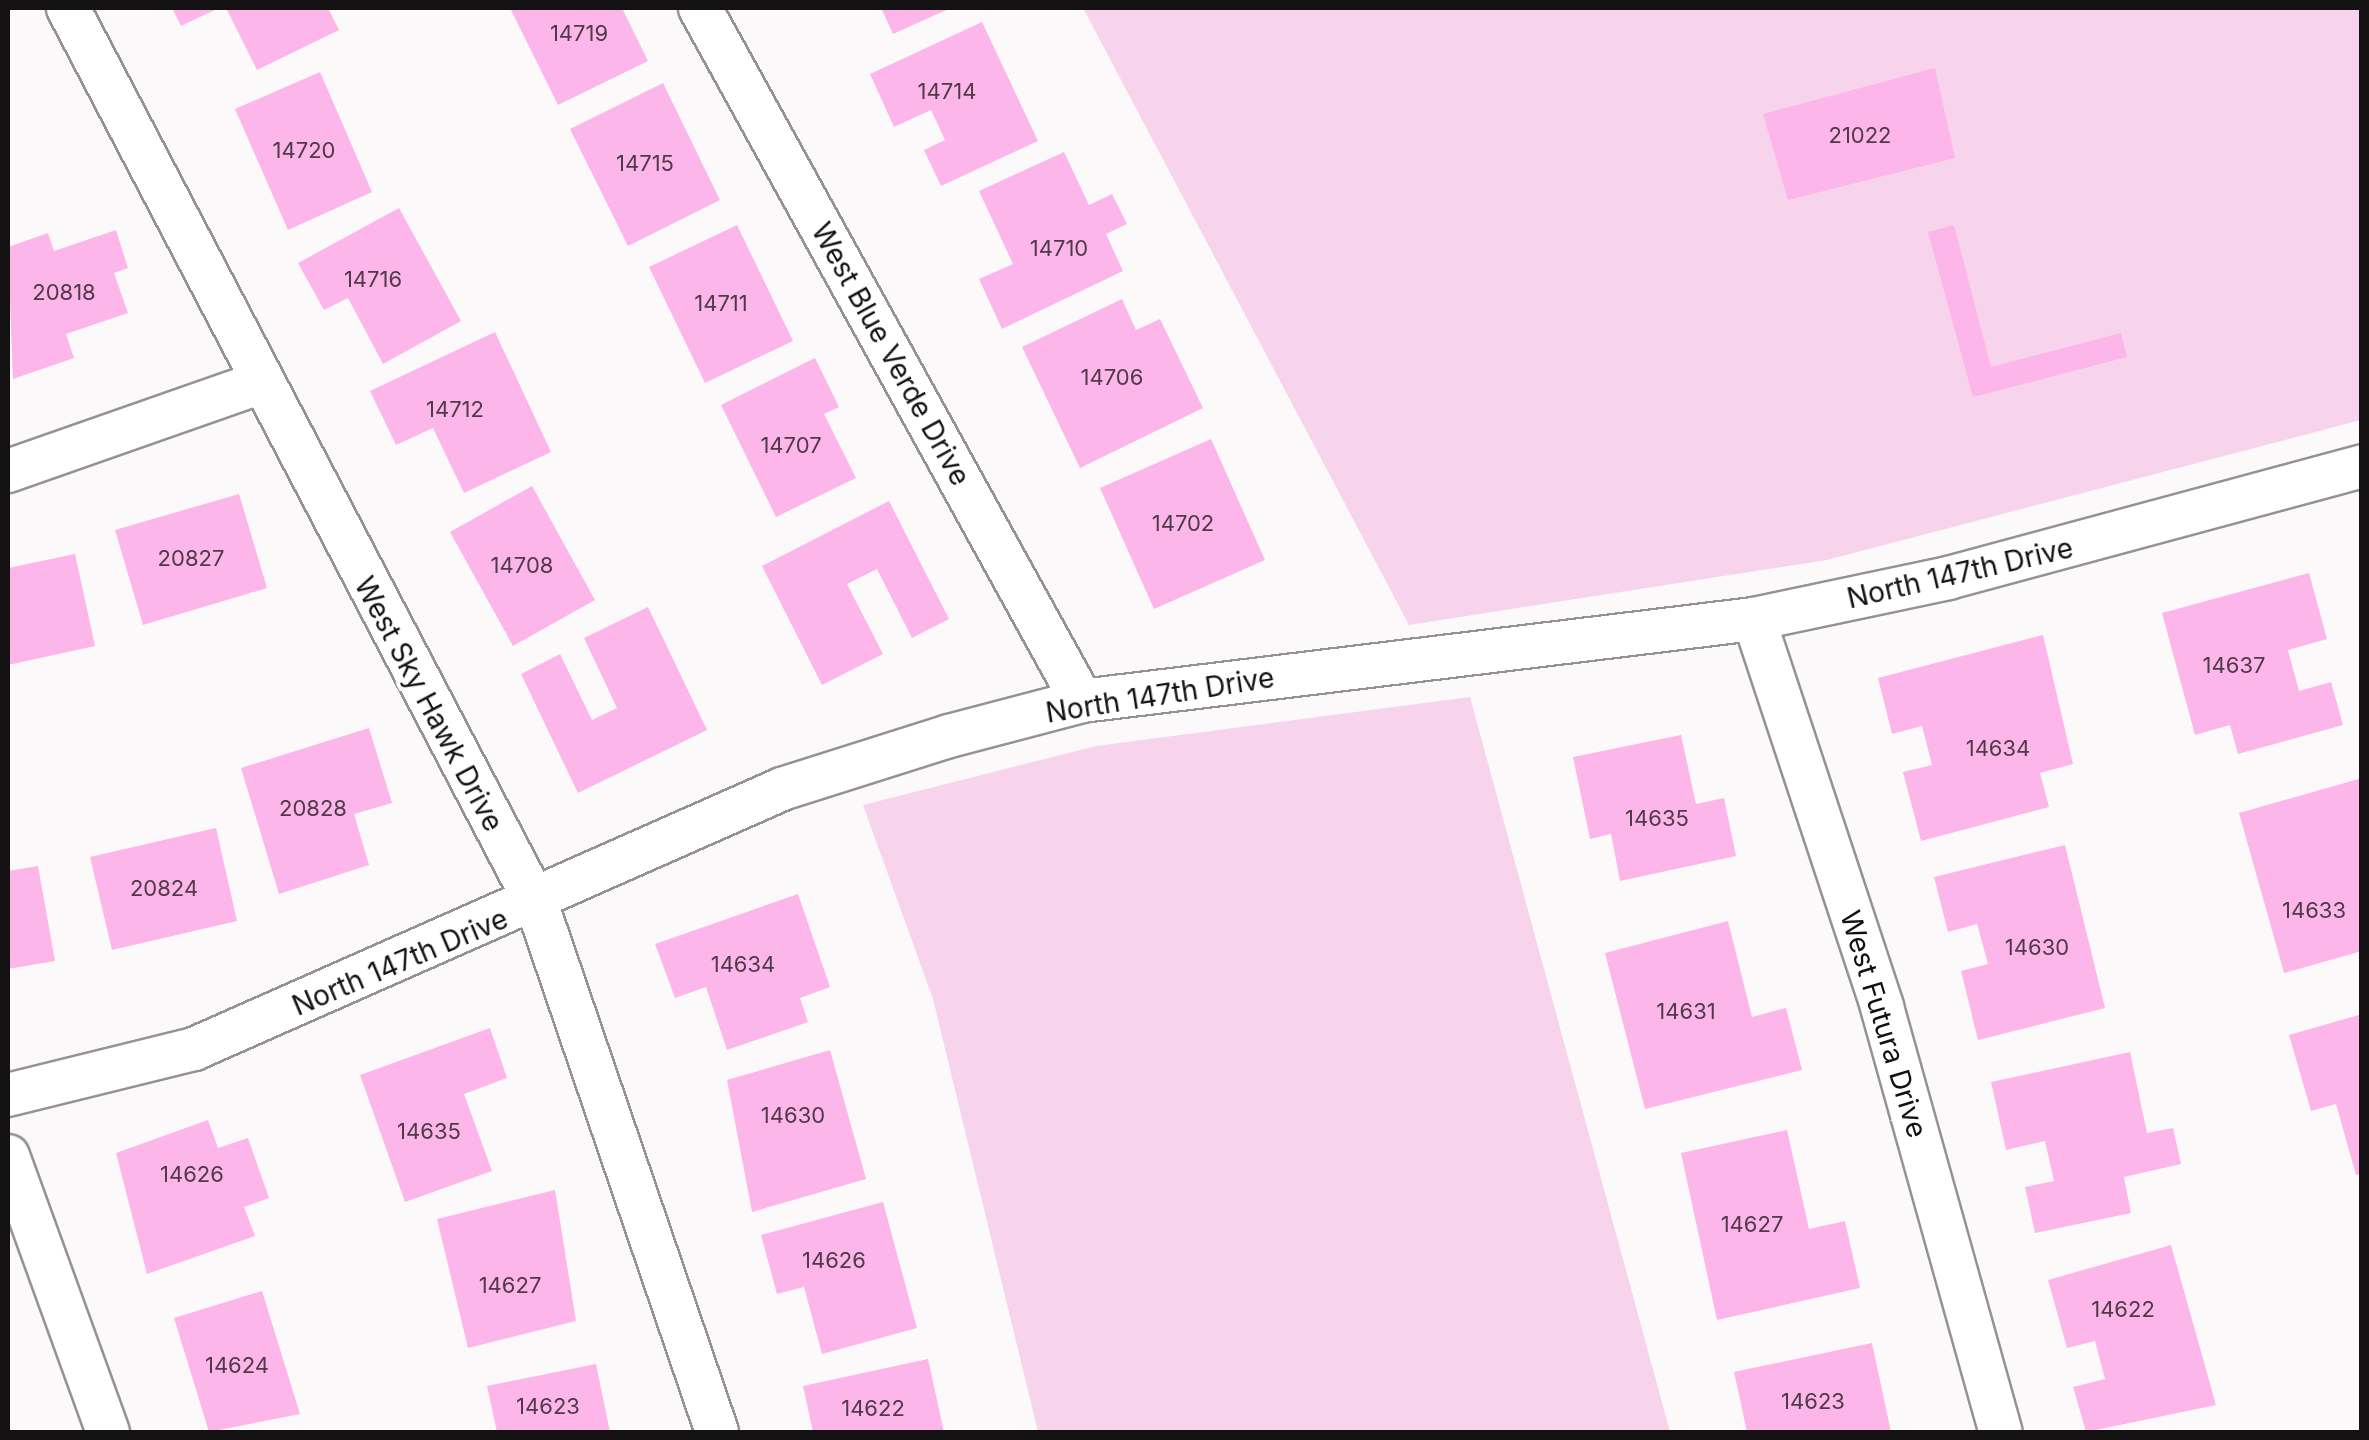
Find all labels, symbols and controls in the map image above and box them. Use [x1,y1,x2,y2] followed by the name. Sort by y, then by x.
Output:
[550,21,608,47] house number: 14719
[918,79,976,105] house number: 14714
[1828,123,1892,149] house number: 21022
[273,138,335,164] house number: 14720
[616,151,674,177] house number: 14715
[805,217,977,491] street label: West Blue Verde Drive
[1030,236,1088,262] house number: 14710
[344,267,402,293] house number: 14716
[32,280,96,306] house number: 20818
[694,291,748,317] house number: 14711
[1081,365,1143,391] house number: 14706
[426,397,484,423] house number: 14712
[760,433,822,459] house number: 14707
[1152,511,1214,537] house number: 14702
[1844,531,2076,615] street label: North 147th Drive
[158,546,224,572] house number: 20827
[491,553,553,579] house number: 14708
[348,571,510,837] street label: West Sky Hawk Drive
[2203,653,2265,679] house number: 14637
[1043,660,1277,730] street label: North 147th Drive
[1966,736,2030,762] house number: 14634
[279,796,347,822] house number: 20828
[1625,806,1689,832] house number: 14635
[130,876,198,902] house number: 20824
[2282,898,2346,924] house number: 14633
[287,901,513,1023] street label: North 147th Drive
[1833,906,1935,1142] street label: West Futura Drive
[2005,935,2069,961] house number: 14630
[711,952,775,978] house number: 14634
[1656,999,1716,1025] house number: 14631
[761,1103,825,1129] house number: 14630
[397,1119,461,1145] house number: 14635
[160,1162,224,1188] house number: 14626
[1721,1212,1783,1238] house number: 14627
[802,1248,866,1274] house number: 14626
[479,1273,541,1299] house number: 14627
[2091,1297,2155,1323] house number: 14622
[205,1353,269,1379] house number: 14624
[1781,1389,1845,1415] house number: 14623
[516,1394,580,1420] house number: 14623
[841,1396,905,1422] house number: 14622

